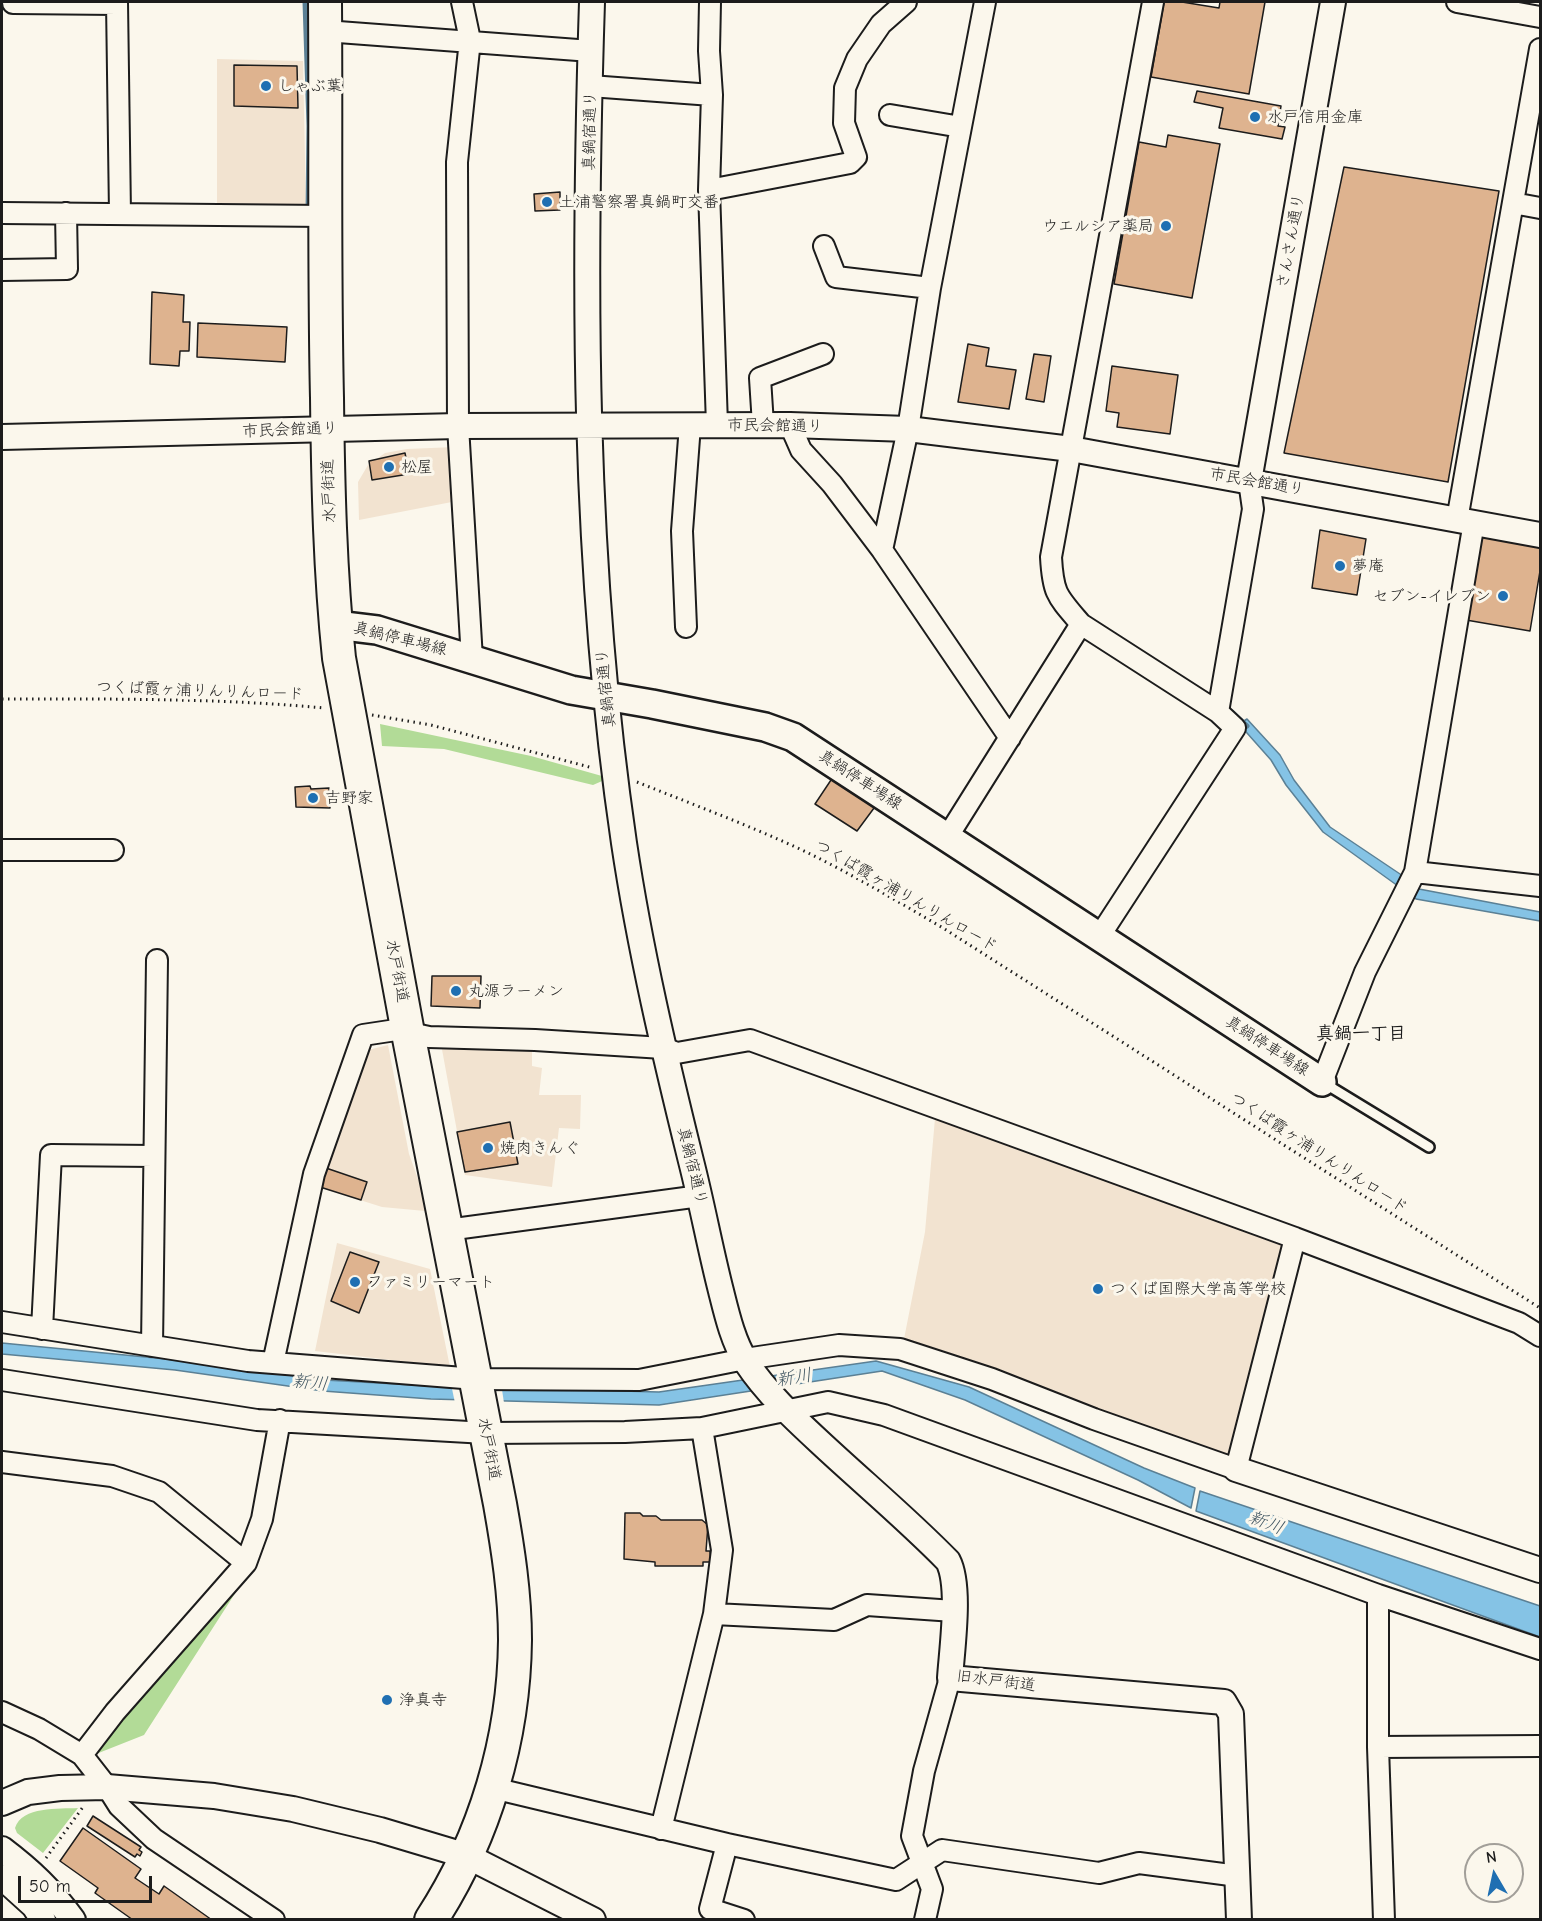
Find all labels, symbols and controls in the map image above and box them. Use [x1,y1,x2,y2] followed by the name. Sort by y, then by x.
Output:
[278,76,342,96] place label: しゃぶ葉
[259,79,273,93] marker: しゃぶ葉
[580,91,600,171] street label: 真鍋宿通り
[1267,107,1363,127] place label: 水戸信用金庫
[1248,110,1262,124] marker: 水戸信用金庫
[559,192,719,212] place label: 土浦警察署真鍋町交番
[1273,192,1309,290] street label: さんさん通り
[540,195,554,209] marker: 土浦警察署真鍋町交番
[1042,216,1154,236] place label: ウエルシア薬局
[1159,219,1173,233] marker: ウエルシア薬局
[727,416,823,436] street label: 市民会館通り
[242,419,338,441] street label: 市民会館通り
[401,457,433,477] place label: 松屋
[318,459,340,523] street label: 水戸街道
[382,460,396,474] marker: 松屋
[1208,464,1306,500] street label: 市民会館通り
[1352,556,1384,576] place label: 夢庵
[1333,559,1347,573] marker: 夢庵
[1373,586,1491,606] place label: セブン-イレブン
[1496,589,1510,603] marker: セブン-イレブン
[351,618,449,660] street label: 真鍋停車場線
[592,647,620,729] street label: 真鍋宿通り
[96,678,304,704] street label: つくば霞ヶ浦りんりんロード
[815,746,905,814] street label: 真鍋停車場線
[325,788,373,808] place label: 吉野家
[306,791,320,805] marker: 吉野家
[811,836,1001,956] street label: つくば霞ヶ浦りんりんロード
[381,938,413,1004] street label: 水戸街道
[468,981,564,1001] place label: 丸源ラーメン
[449,984,463,998] marker: 丸源ラーメン
[1222,1012,1312,1080] street label: 真鍋停車場線
[1316,1023,1406,1045] district label: 真鍋一丁目
[1227,1088,1411,1218] street label: つくば霞ヶ浦りんりんロード
[673,1125,711,1207] street label: 真鍋宿通り
[500,1138,580,1158] place label: 焼肉きんぐ
[481,1141,495,1155] marker: 焼肉きんぐ
[367,1272,495,1292] place label: ファミリーマート
[348,1275,362,1289] marker: ファミリーマート
[1110,1279,1286,1299] place label: つくば国際大学高等学校
[1091,1282,1105,1296] marker: つくば国際大学高等学校
[775,1365,813,1391] water label: 新川
[291,1370,329,1396] water label: 新川
[473,1416,505,1482] street label: 水戸街道
[1245,1506,1287,1540] water label: 新川
[955,1667,1037,1695] street label: 旧水戸街道
[399,1690,447,1710] place label: 浄真寺
[380,1693,394,1707] marker: 浄真寺
[1464,1843,1524,1903] north arrow
[1485,1847,1498,1867] text: N
[21,1864,154,1902] scale bar
[29,1876,71,1897] text: 50 m

